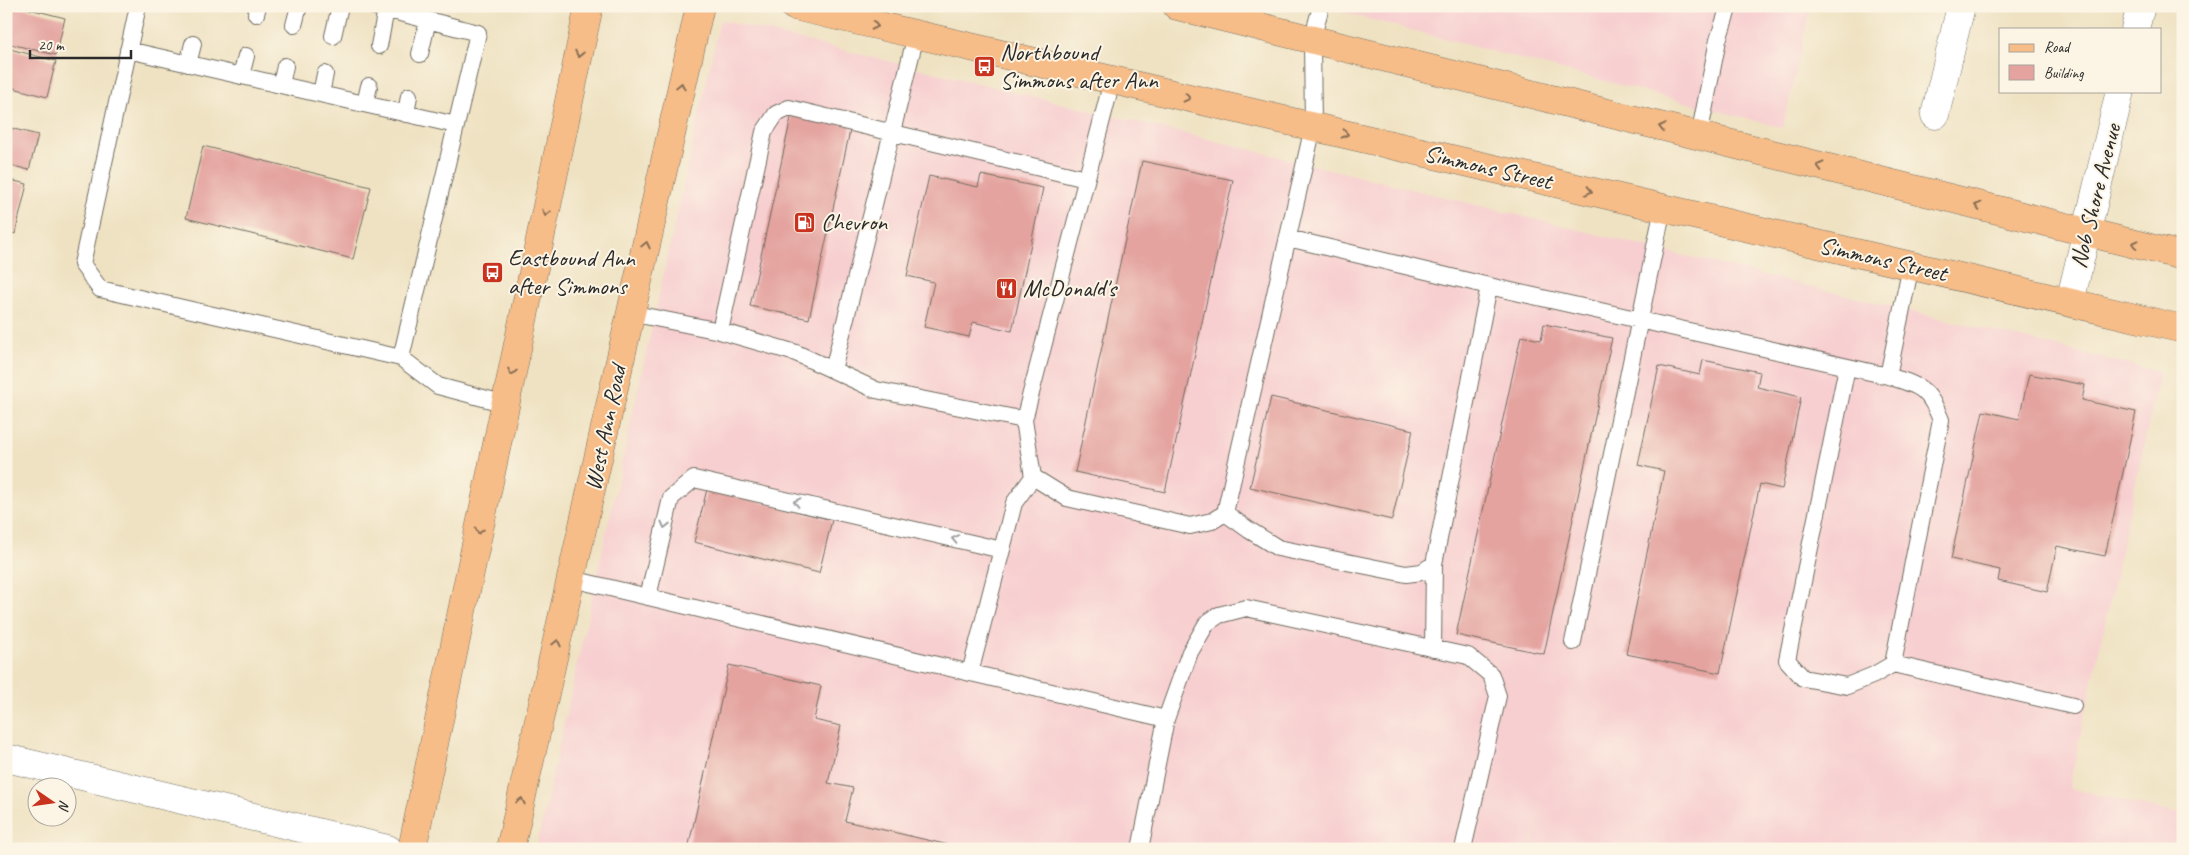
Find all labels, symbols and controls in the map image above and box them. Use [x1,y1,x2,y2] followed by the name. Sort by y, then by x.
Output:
[871,20,880,31] one-way arrow
[30,28,131,60] scale bar
[1999,28,2162,92] legend
[38,36,65,55] text: 20 m
[1000,37,1159,95] place label: Northbound Simmons after Ann
[2044,38,2071,57] text: Road
[575,50,585,58] one-way arrow
[972,54,996,78] bus stop icon: Northbound Simmons after Ann
[2044,64,2084,83] text: Building
[675,82,686,91] one-way arrow
[1183,92,1191,103] one-way arrow
[2063,119,2128,271] street label: Nob Shore Avenue
[1658,122,1667,133] one-way arrow
[1341,128,1350,139] one-way arrow
[1421,138,1557,197] street label: Simmons Street
[1815,161,1824,172] one-way arrow
[1584,185,1593,196] one-way arrow
[1974,201,1982,211] one-way arrow
[821,207,888,237] place label: Chevron
[541,209,552,217] one-way arrow
[793,210,817,234] fuel station icon: Chevron
[1816,230,1952,289] street label: Simmons Street
[2131,239,2140,250] one-way arrow
[640,241,651,249] one-way arrow
[508,243,636,301] place label: Eastbound Ann after Simmons
[480,260,504,284] bus stop icon: Eastbound Ann after Simmons
[1023,273,1119,303] place label: McDonald's
[995,276,1019,300] restaurant icon: McDonald's
[577,359,634,493] street label: West Ann Road
[508,368,518,376] one-way arrow
[792,497,801,508] one-way arrow
[660,520,671,529] one-way arrow
[474,527,485,535] one-way arrow
[950,534,959,545] one-way arrow
[551,638,562,647] one-way arrow
[28,778,78,828] north arrow
[515,797,526,806] one-way arrow
[54,799,73,813] text: N

